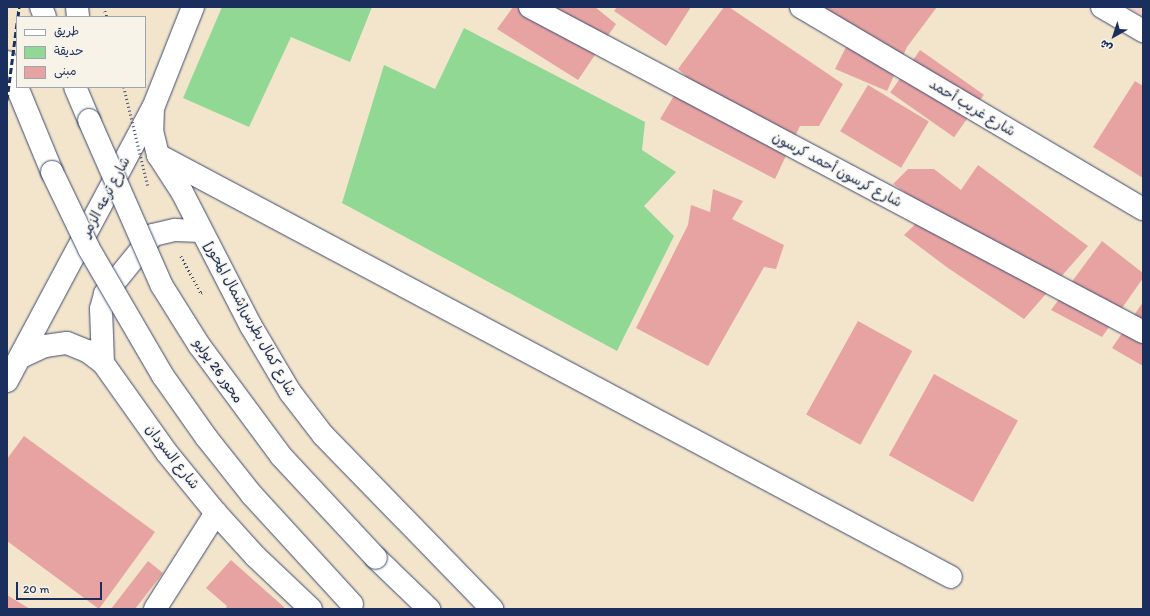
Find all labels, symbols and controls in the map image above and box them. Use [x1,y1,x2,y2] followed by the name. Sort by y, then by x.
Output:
[16,16,146,88] legend
[1094,16,1134,56] north arrow
[54,24,79,38] text: طريق
[1097,37,1115,55] text: ش
[54,44,83,58] text: حديقة
[54,64,77,78] text: مبنى
[926,76,1018,140] street label: شارع غريب أحمد
[769,129,905,211] street label: شارع كرسون أحمد كرسون
[78,154,134,240] street label: شارع ترعه الزمر
[200,239,300,399] street label: شارع كمال بطرس[شمال المحور]
[190,335,246,407] street label: محور 26 يوليو
[141,421,203,493] street label: شارع السودان
[18,574,104,600] scale bar
[23,582,50,596] text: 20 m

